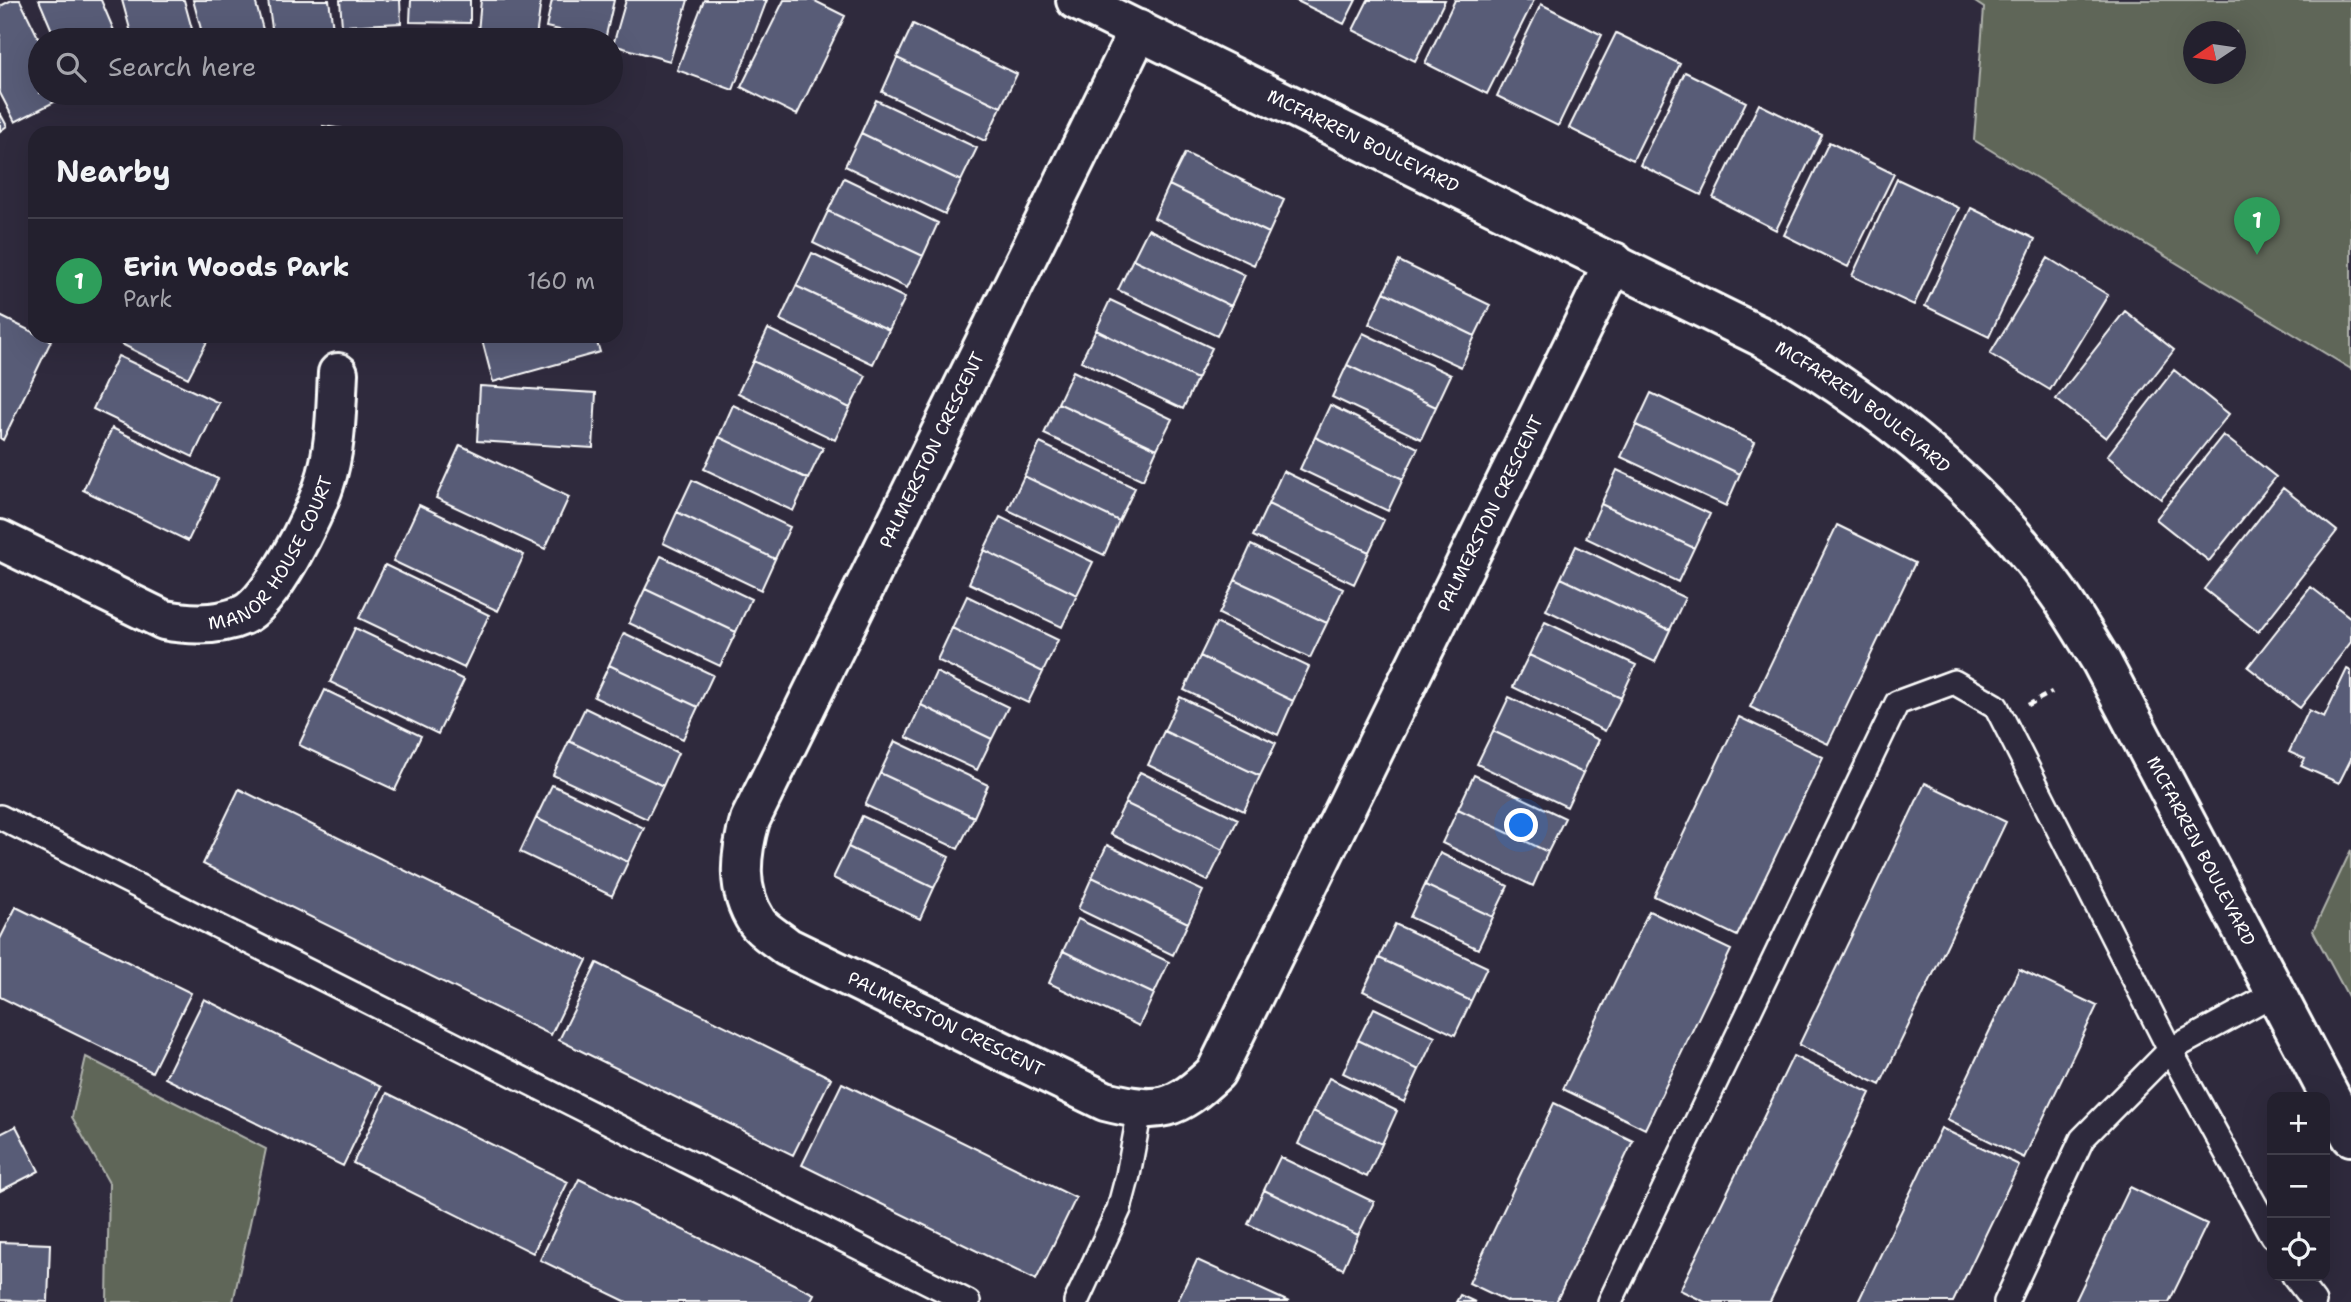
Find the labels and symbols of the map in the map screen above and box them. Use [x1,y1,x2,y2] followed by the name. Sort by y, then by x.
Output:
[2183,21,2246,84] north arrow
[1263,84,1463,198] street label: MCFARREN BOULEVARD
[2234,197,2280,255] pin: 1
[1771,335,1955,478] street label: MCFARREN BOULEVARD
[874,348,990,552] street label: PALMERSTON CRESCENT
[1432,411,1549,616] street label: PALMERSTON CRESCENT
[207,473,338,635] street label: MANOR HOUSE COURT
[2141,752,2261,950] street label: MCFARREN BOULEVARD
[1504,808,1538,842] your location
[844,966,1048,1082] street label: PALMERSTON CRESCENT

